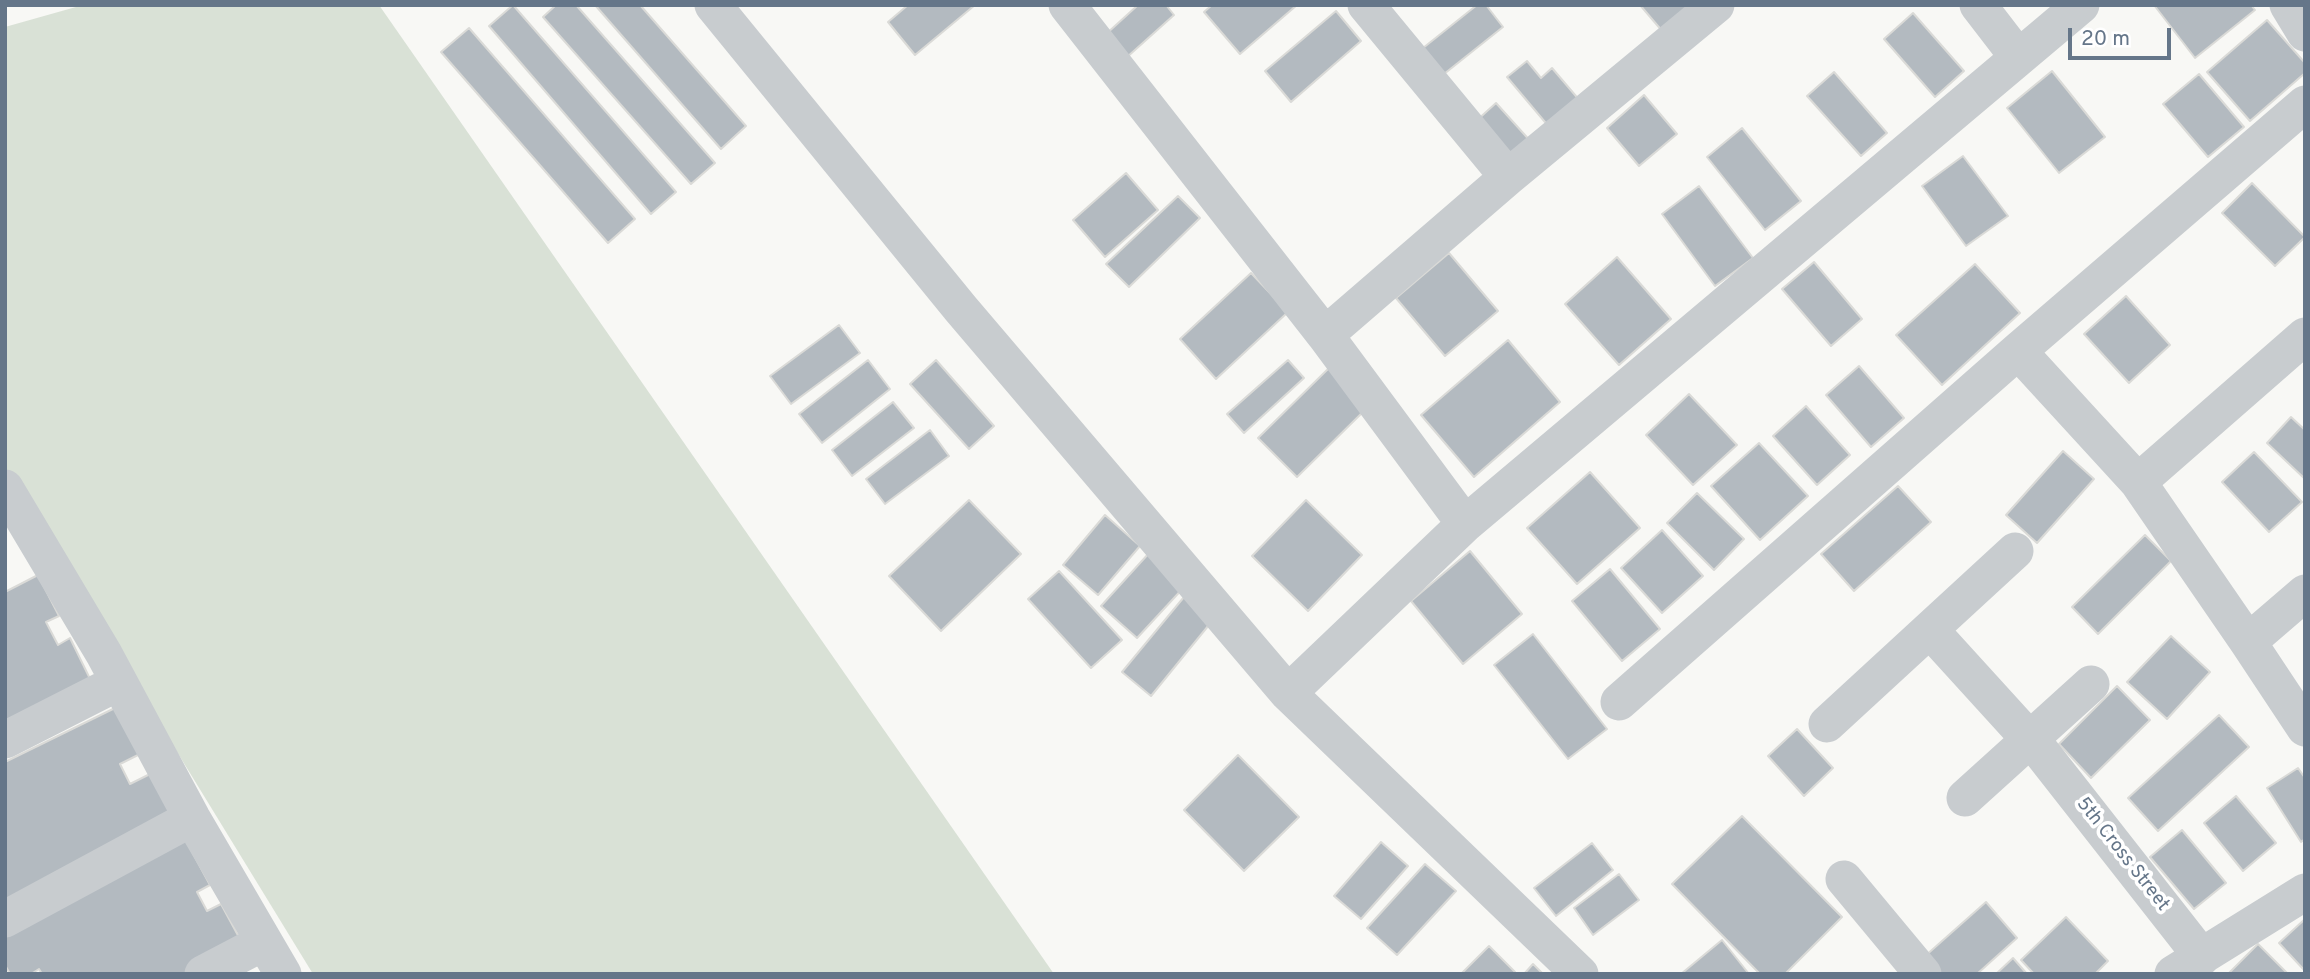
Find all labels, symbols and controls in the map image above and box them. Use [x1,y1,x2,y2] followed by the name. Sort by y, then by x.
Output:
[2072,14,2175,58] scale bar
[2081,26,2130,53] text: 20 m
[2071,794,2173,916] street label: 5th Cross Street

